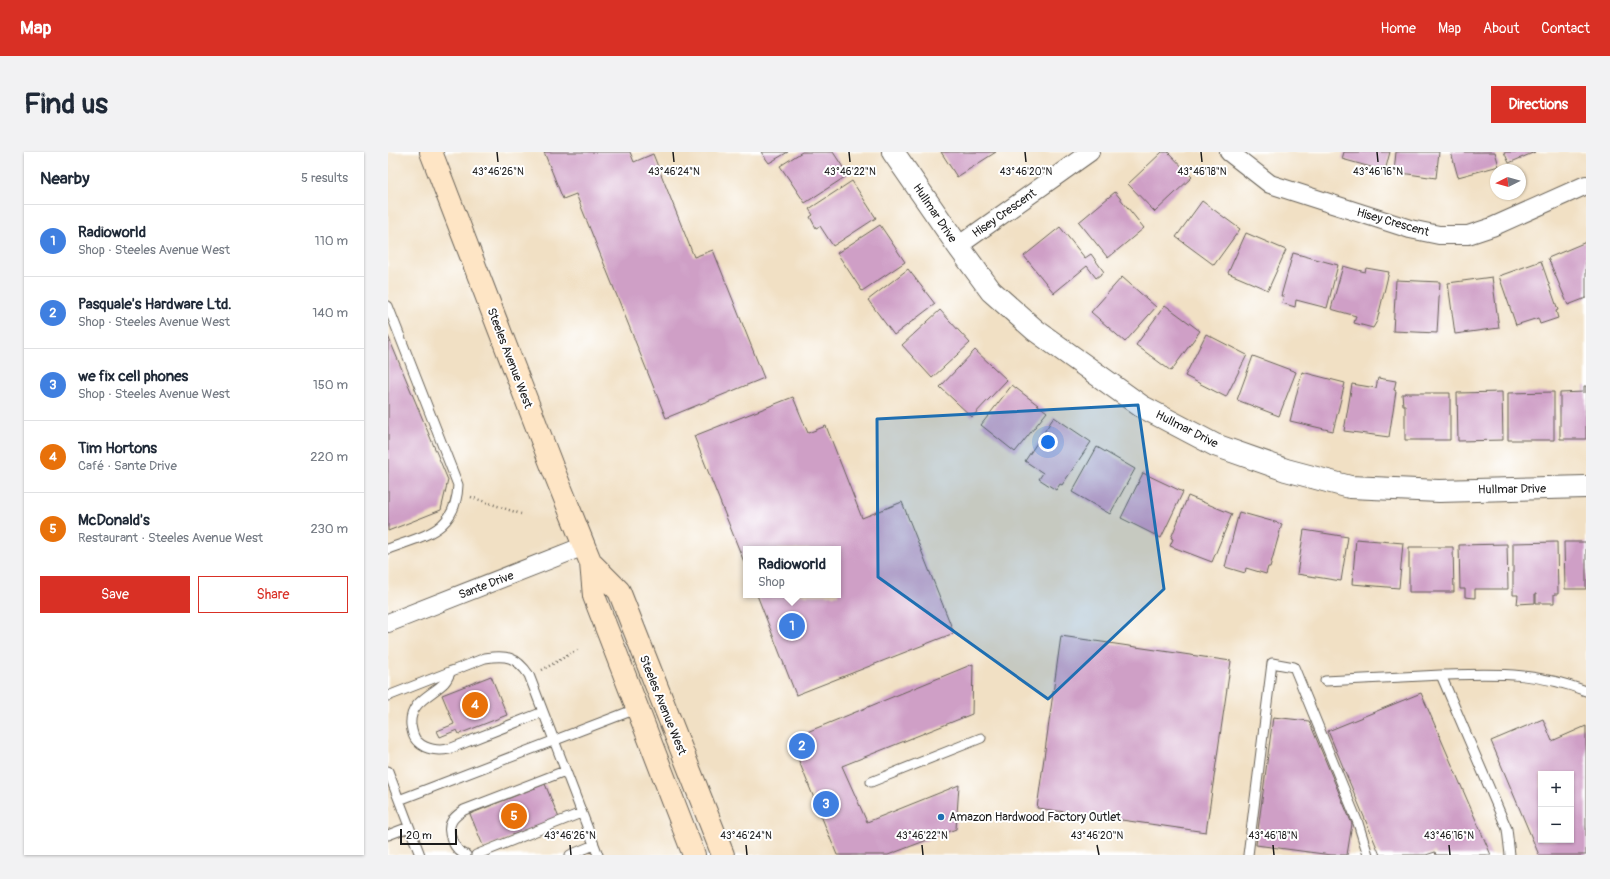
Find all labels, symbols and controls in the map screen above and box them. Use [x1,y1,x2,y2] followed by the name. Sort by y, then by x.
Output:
[20,16,51,40] text: Map
[1381,20,1416,37] text: Home
[1438,20,1461,37] text: Map
[1483,20,1519,37] text: About
[1541,20,1590,37] text: Contact
[1491,86,1586,123] button: Directions
[24,87,108,122] text: Find us
[1490,164,1526,200] north arrow
[472,166,524,178] text: 43°46'26"N
[648,166,700,178] text: 43°46'24"N
[824,166,876,178] text: 43°46'22"N
[1000,166,1053,178] text: 43°46'20"N
[1177,166,1227,178] text: 43°46'18"N
[1353,166,1403,178] text: 43°46'16"N
[40,168,89,189] text: Nearby
[301,170,348,186] text: 5 results
[909,181,960,246] street label: Hullmar Drive
[969,186,1039,241] street label: Hisey Crescent
[1355,205,1431,240] street label: Hisey Crescent
[78,223,146,242] text: Radioworld
[50,233,56,249] text: 1
[315,233,348,249] text: 110 m
[78,242,230,258] text: Shop · Steeles Avenue West
[78,295,232,314] text: Pasquale's Hardware Ltd.
[49,305,57,321] text: 2
[312,305,348,321] text: 140 m
[483,306,536,411] street label: Steeles Avenue West
[78,314,230,330] text: Shop · Steeles Avenue West
[78,367,188,386] text: we fix cell phones
[49,377,57,393] text: 3
[313,377,348,393] text: 150 m
[78,386,230,402] text: Shop · Steeles Avenue West
[1153,407,1221,452] street label: Hullmar Drive
[1038,432,1058,452] your location
[78,439,157,458] text: Tim Hortons
[49,449,57,465] text: 4
[310,449,348,465] text: 220 m
[78,458,177,474] text: Café · Sante Drive
[1478,481,1546,498] street label: Hullmar Drive
[78,511,150,530] text: McDonald's
[49,521,57,537] text: 5
[311,521,348,537] text: 230 m
[78,530,263,546] text: Restaurant · Steeles Avenue West
[743,546,841,598] popup
[758,555,826,574] text: Radioworld
[456,568,516,603] street label: Sante Drive
[758,574,785,590] text: Shop
[40,576,190,613] button: Save
[198,576,348,613] button: Share
[779,611,805,641] pin: 1
[636,653,689,757] street label: Steeles Avenue West
[462,690,488,720] pin: 4
[789,731,815,761] pin: 2
[1538,771,1574,843] map controls
[1538,771,1574,807] button: +
[813,789,839,819] pin: 3
[501,801,527,831] pin: 5
[1538,807,1574,843] button: −
[949,810,1121,825] place label: Amazon Hardwood Factory Outlet
[936,812,946,822] marker: Amazon Hardwood Factory Outlet
[400,827,457,846] scale bar
[406,829,432,842] text: 20 m
[544,830,596,842] text: 43°46'26"N
[720,830,772,842] text: 43°46'24"N
[896,830,948,842] text: 43°46'22"N
[1071,830,1124,842] text: 43°46'20"N
[1248,830,1298,842] text: 43°46'18"N
[1424,830,1474,842] text: 43°46'16"N

